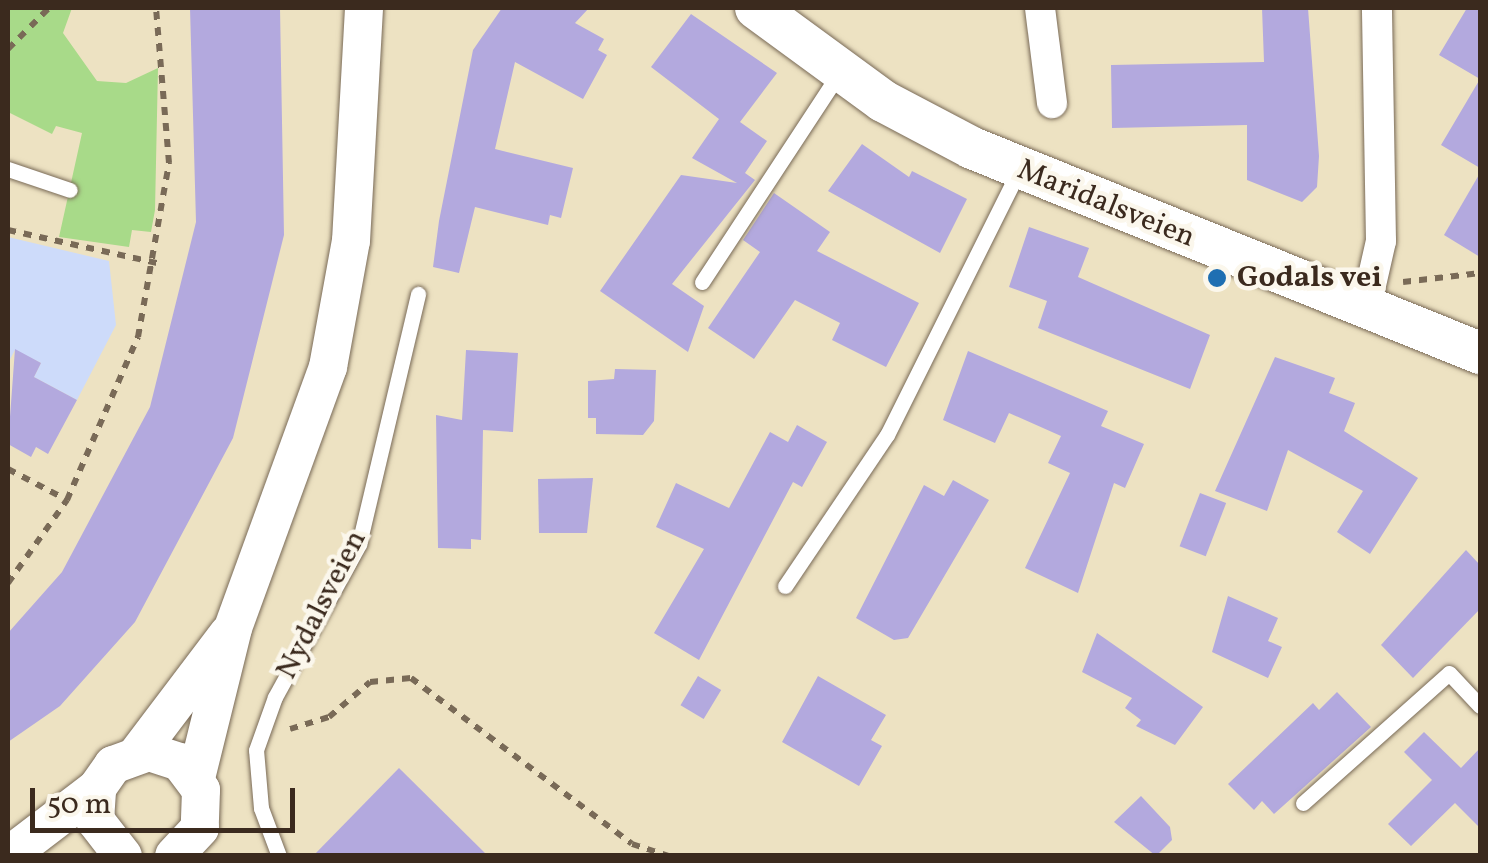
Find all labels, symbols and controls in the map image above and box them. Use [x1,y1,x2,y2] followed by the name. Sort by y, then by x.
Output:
[1012,152,1200,256] street label: Maridalsveien
[1237,260,1382,296] place label: Godals vei
[1206,267,1228,289] marker: Godals vei
[269,525,375,685] street label: Nydalsveien
[35,768,300,830] scale bar
[47,784,111,826] text: 50 m

